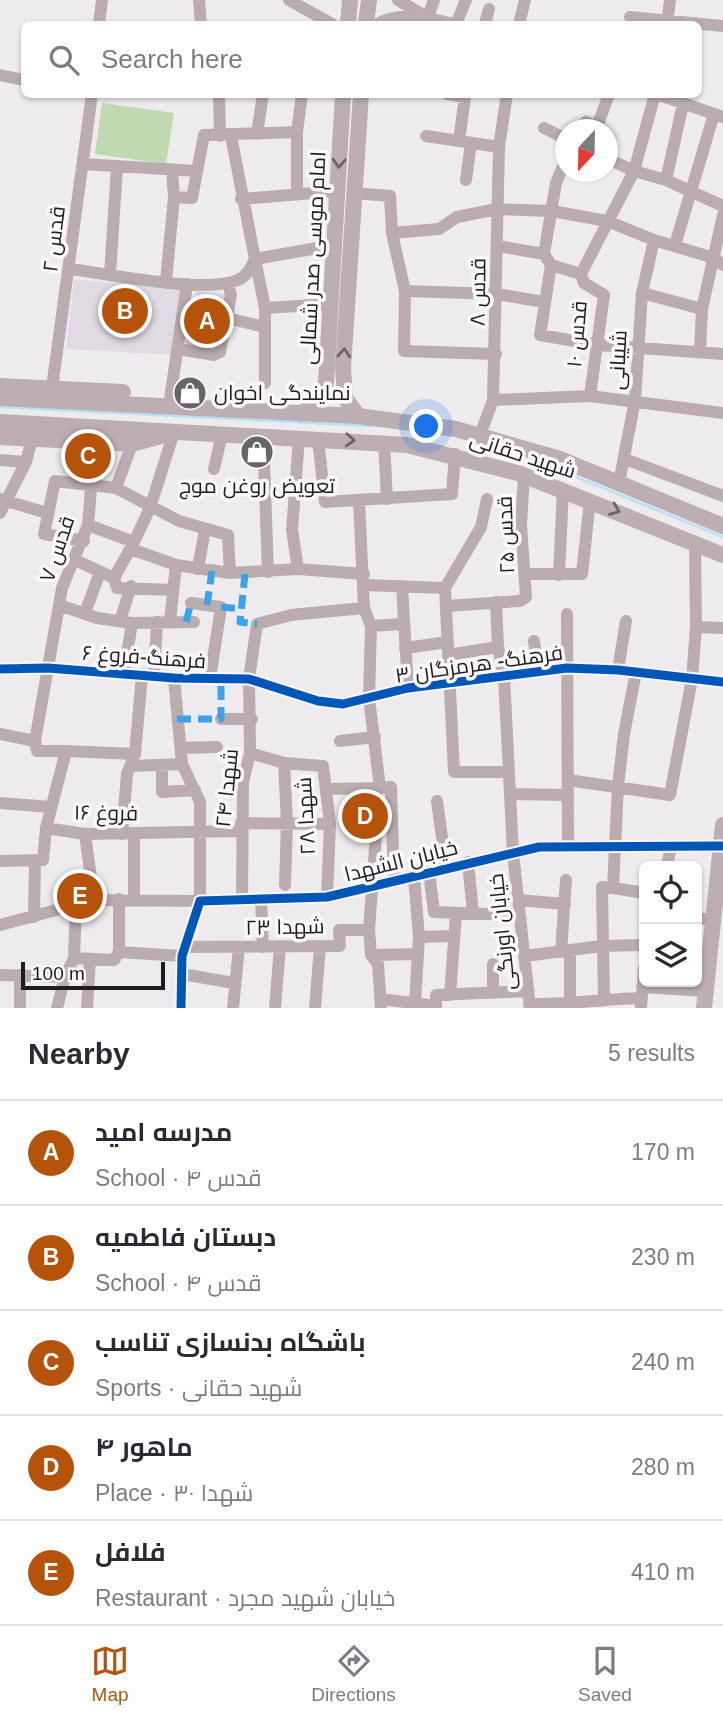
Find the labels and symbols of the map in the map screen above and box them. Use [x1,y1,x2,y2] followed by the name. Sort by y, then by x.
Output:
[555,119,618,182] north arrow
[295,151,333,365] street label: امام موسی صدر شمالی
[332,157,347,168] one-way arrow
[38,205,71,274] street label: قدس ۲
[465,258,492,326] street label: قدس ۸
[102,285,148,337] pin: B
[184,295,230,347] pin: A
[562,300,593,369] street label: قدس ۱۰
[604,329,633,391] street label: شیبانی
[336,347,351,358] one-way arrow
[171,374,209,412] shop icon: نمایندگی اخوان
[214,381,351,406] place label: نمایندگی اخوان
[409,409,443,443] your location
[467,427,579,484] street label: شهید حقانی
[65,430,111,482] pin: C
[238,433,276,471] shop icon: تعویض روغن موج
[344,433,355,448] one-way arrow
[179,474,335,500] place label: تعویض روغن موج
[493,496,520,574] street label: قدس ۲۵
[609,502,621,516] one-way arrow
[35,513,80,586] street label: قدس ۷
[394,640,565,689] street label: فرهنگ- هرمزگان ۳
[81,641,207,675] street label: فرهنگ-فروغ ۶
[211,747,244,829] street label: شهدا ۲۴
[292,776,321,856] street label: شهدا ۲۸
[342,790,388,842] pin: D
[74,800,138,828] street label: فروغ ۱۶
[342,835,460,888] street label: خیابان الشهدا
[57,870,103,922] pin: E
[484,872,521,992] street label: خیابان اورنگی
[245,914,325,941] street label: شهدا ۲۳
[21,959,164,991] scale bar

